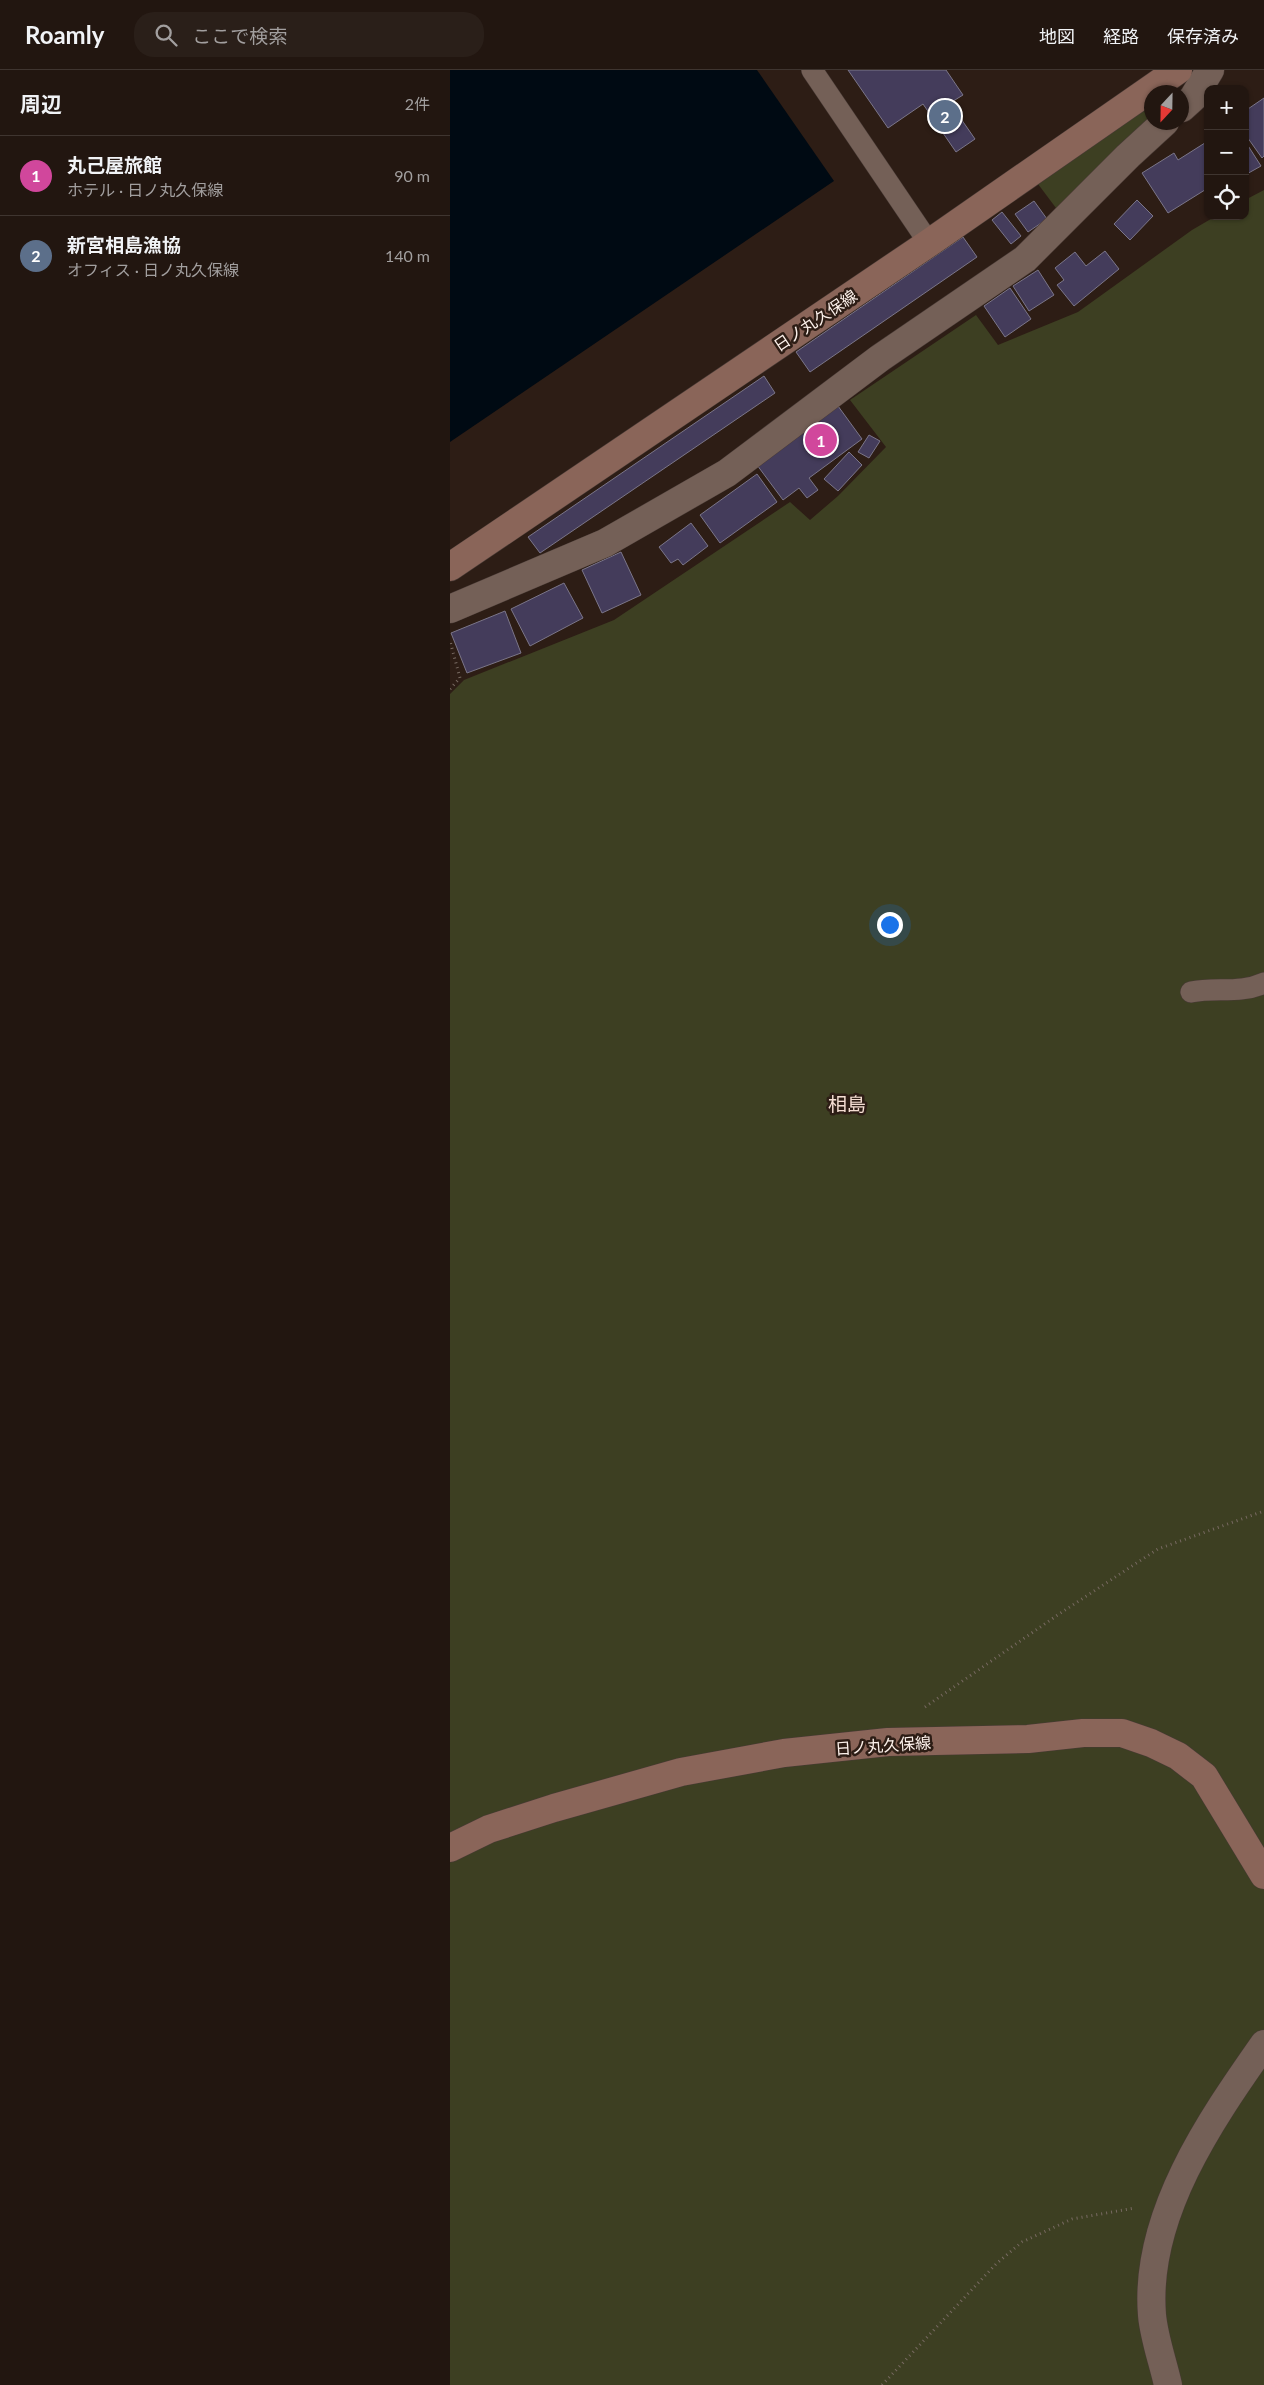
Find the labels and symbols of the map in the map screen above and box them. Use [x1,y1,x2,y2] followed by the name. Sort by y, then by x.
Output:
[1144,85,1189,130] north arrow
[929,97,961,135] pin: 2
[770,285,860,355] street label: 日ノ丸久保線
[805,421,837,459] pin: 1
[877,912,903,938] your location
[828,1092,866,1115] district label: 相島
[834,1732,932,1758] street label: 日ノ丸久保線

